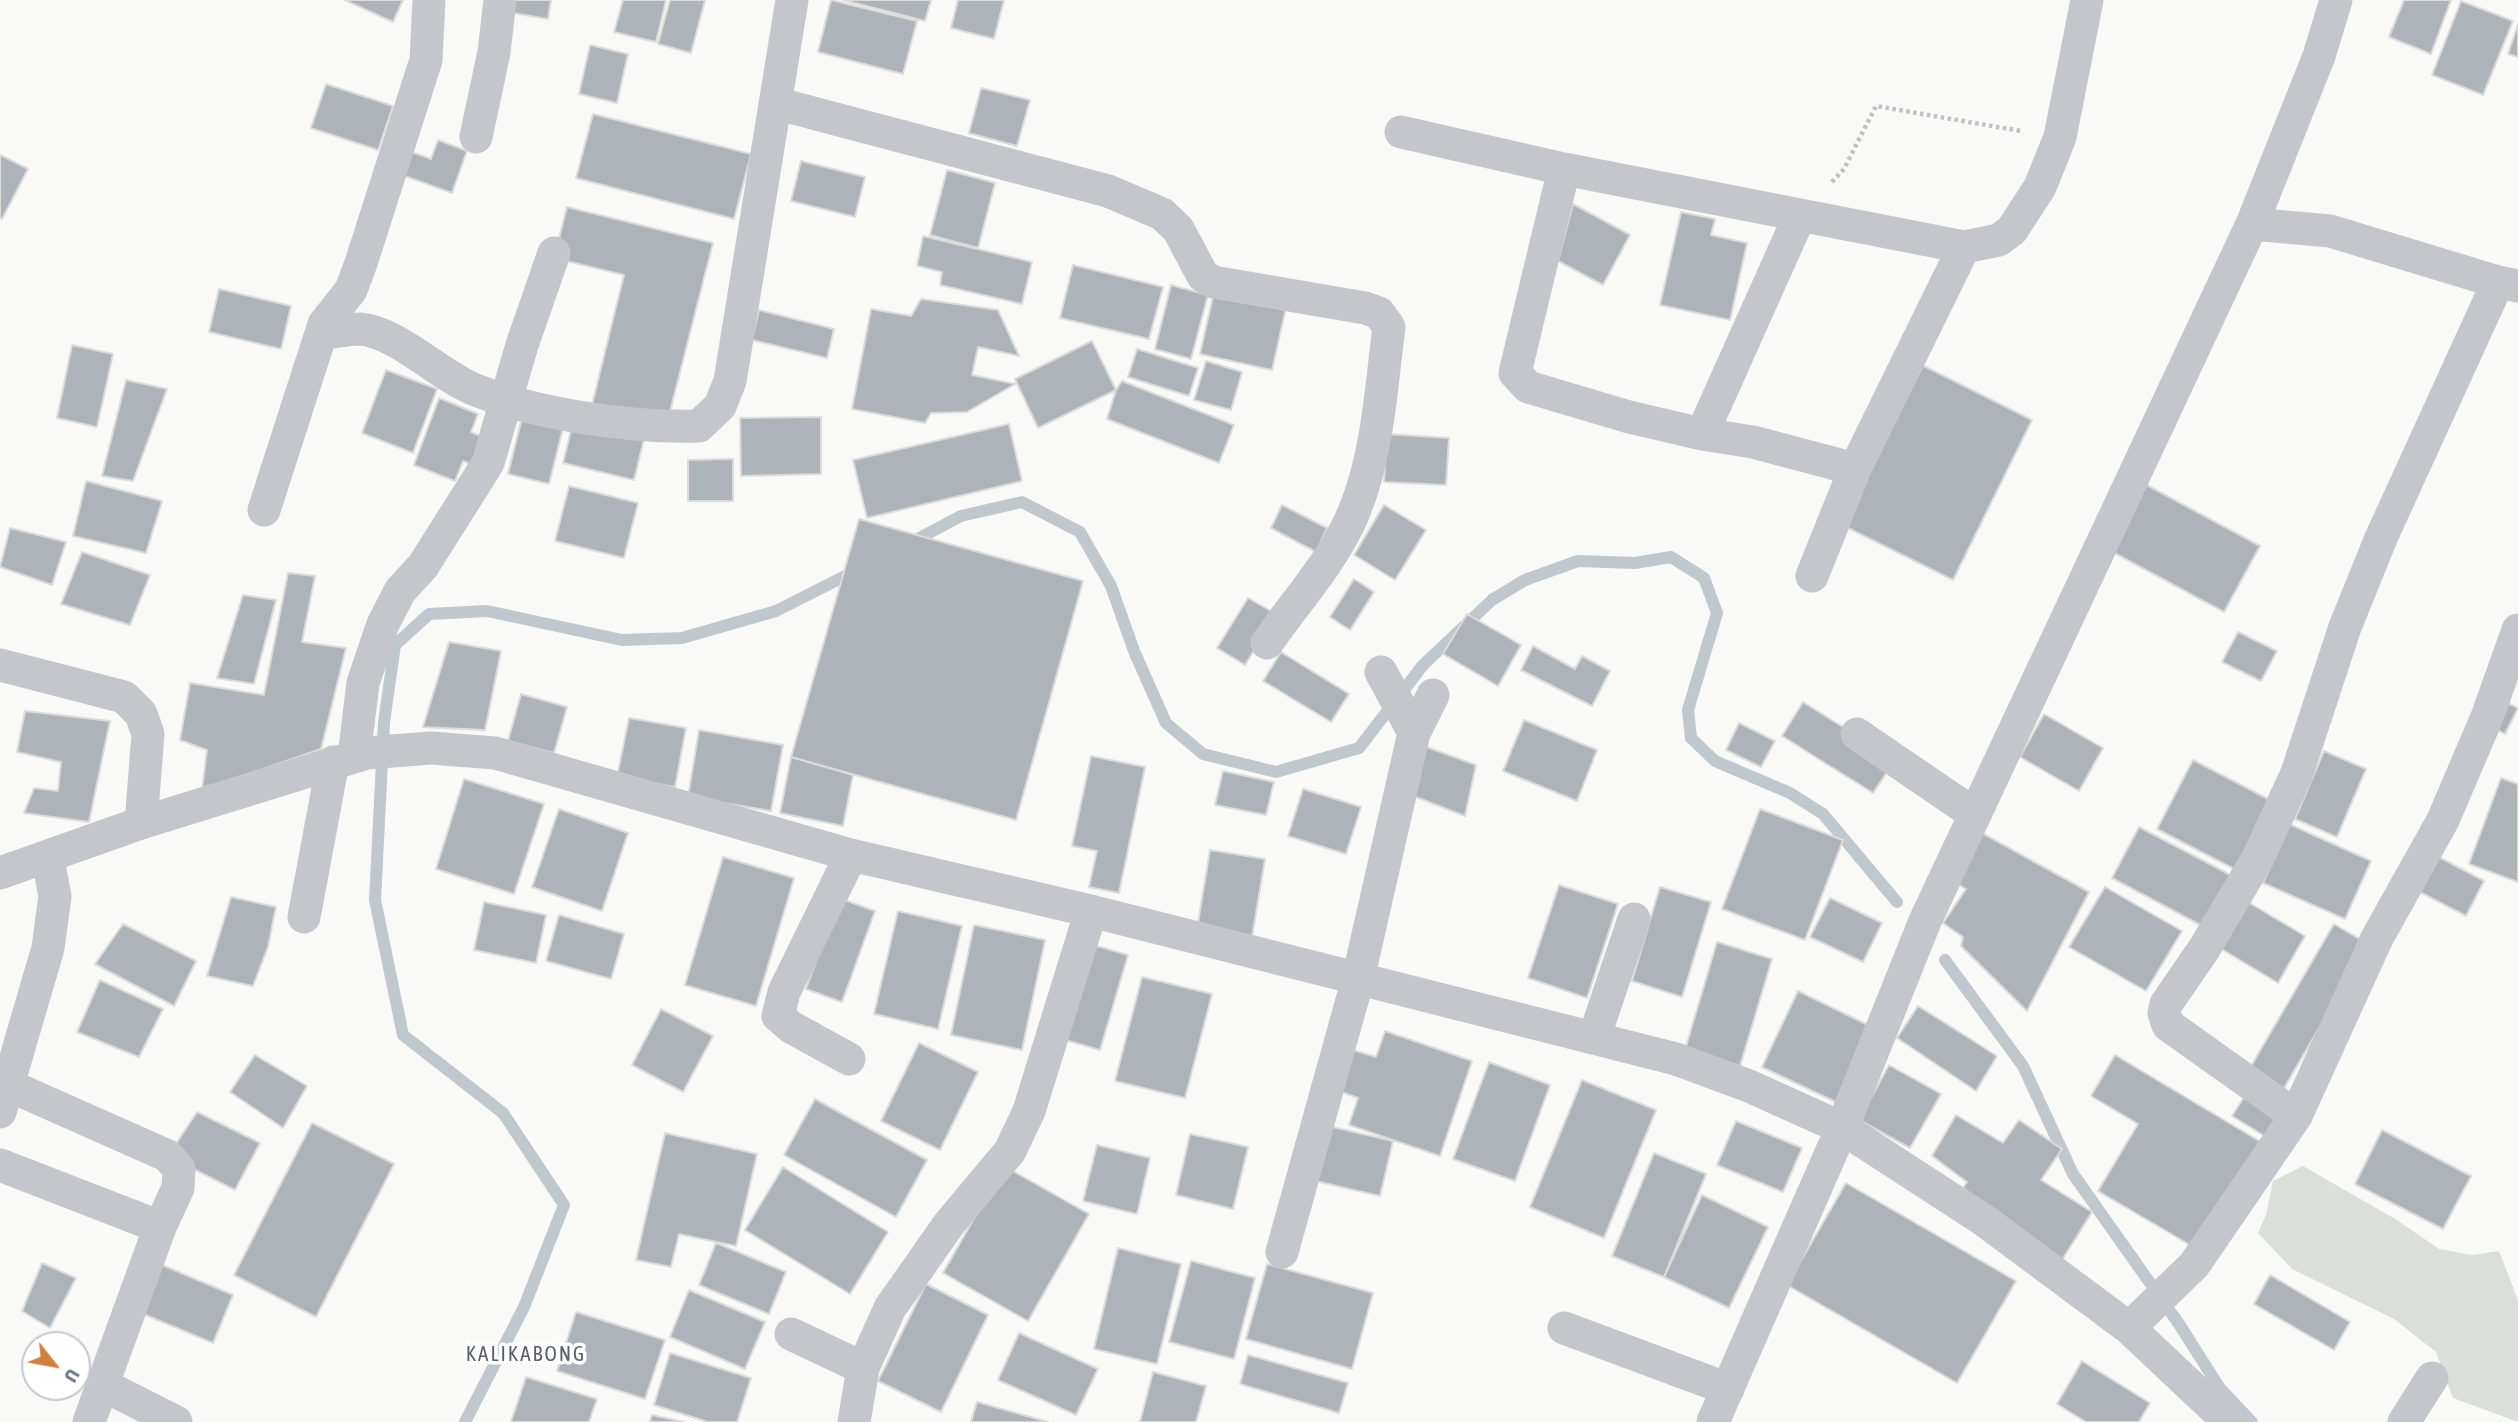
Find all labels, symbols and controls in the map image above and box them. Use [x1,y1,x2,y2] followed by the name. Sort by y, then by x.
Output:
[21,1331,91,1401] north arrow
[467,1341,585,1367] district label: KALIKABONG
[60,1365,85,1386] text: U

